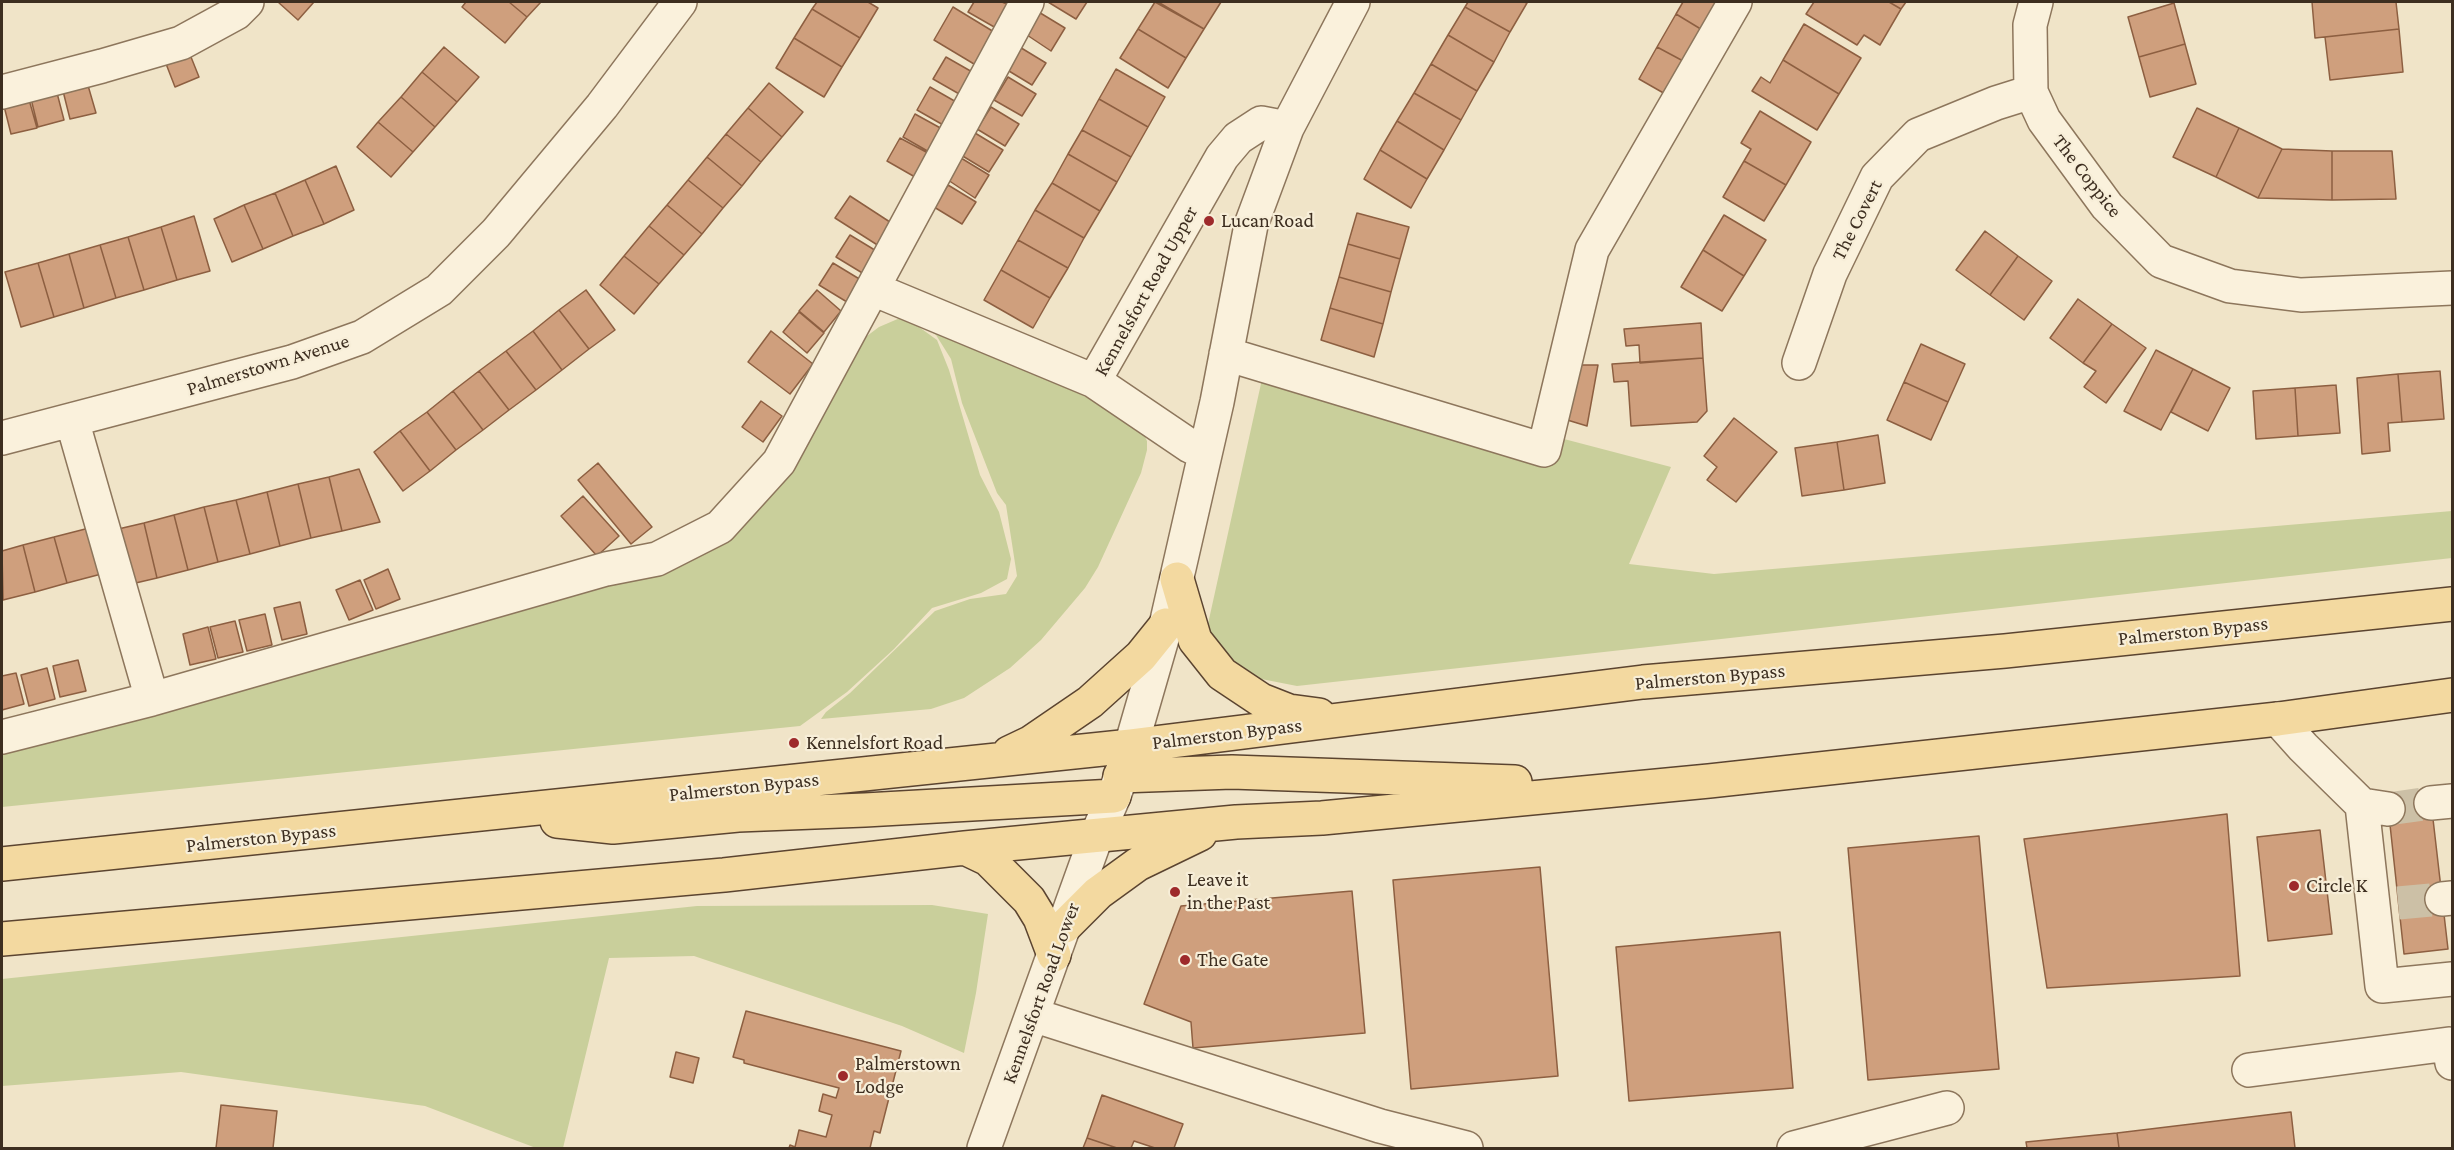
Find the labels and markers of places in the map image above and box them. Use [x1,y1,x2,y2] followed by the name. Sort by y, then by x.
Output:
[1221,209,1314,233] place label: Lucan Road
[1202,214,1216,228] marker: Lucan Road
[806,731,943,755] place label: Kennelsfort Road
[787,736,801,750] marker: Kennelsfort Road
[1187,868,1270,915] place label: Leave it in the Past
[2306,874,2367,898] place label: Circle K
[2287,879,2301,893] marker: Circle K
[1168,885,1182,899] marker: Leave it in the Past
[1197,948,1268,972] place label: The Gate
[1178,953,1192,967] marker: The Gate
[855,1052,961,1099] place label: Palmerstown Lodge
[836,1069,850,1083] marker: Palmerstown Lodge

